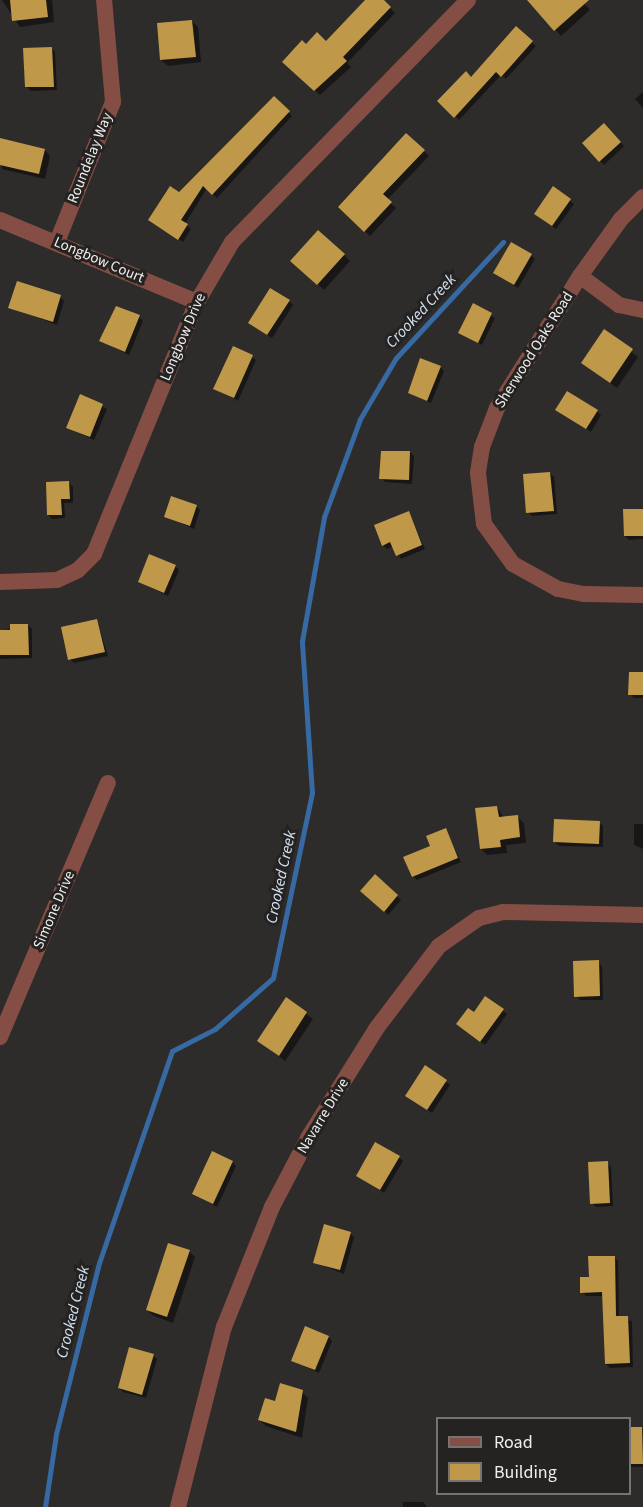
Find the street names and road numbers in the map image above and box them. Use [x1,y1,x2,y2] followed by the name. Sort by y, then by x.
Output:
[64,110,116,206] street label: Roundelay Way
[51,233,147,287] street label: Longbow Court
[491,288,577,412] street label: Sherwood Oaks Road
[156,290,210,384] street label: Longbow Drive
[29,868,79,952] street label: Simone Drive
[293,1075,353,1157] street label: Navarre Drive

